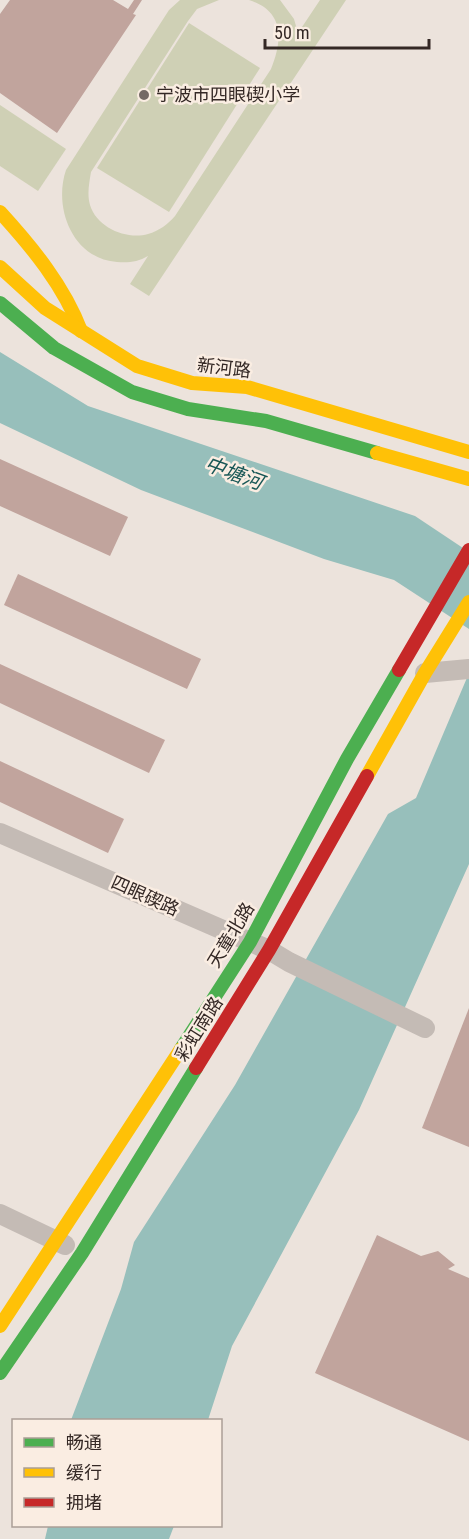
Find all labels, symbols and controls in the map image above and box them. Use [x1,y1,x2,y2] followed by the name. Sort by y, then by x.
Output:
[265,12,428,50] scale bar
[274,22,309,43] text: 50 m
[156,84,300,105] place label: 宁波市四眼碶小学
[137,88,151,102] marker: 宁波市四眼碶小学
[196,354,252,381] street label: 新河路
[202,451,270,496] water label: 中塘河
[108,871,182,920] street label: 四眼碶路
[203,898,258,971] street label: 天童北路
[171,993,227,1065] street label: 彩虹南路
[12,1419,222,1527] legend
[66,1432,102,1453] text: 畅通
[66,1462,102,1483] text: 缓行
[66,1492,102,1513] text: 拥堵

